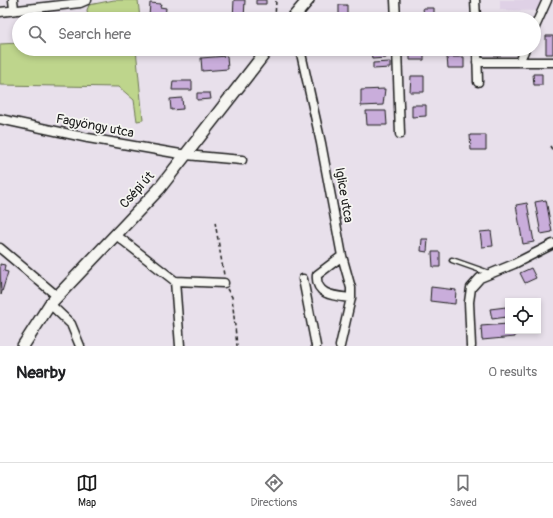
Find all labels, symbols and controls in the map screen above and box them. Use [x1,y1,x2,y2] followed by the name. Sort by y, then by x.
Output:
[12,12,541,56] search box
[26,23,48,45] icon: search
[58,25,131,44] text: Search here
[55,111,135,141] street label: Fagyöngy utca
[331,166,357,224] street label: Iglice utca
[116,168,158,212] street label: Csépi út
[505,298,541,334] map controls
[505,298,541,334] button: locate
[16,362,65,383] text: Nearby
[488,364,537,380] text: 0 results
[76,472,98,509] tab: Map
[250,472,297,509] tab: Directions
[450,472,477,509] tab: Saved

